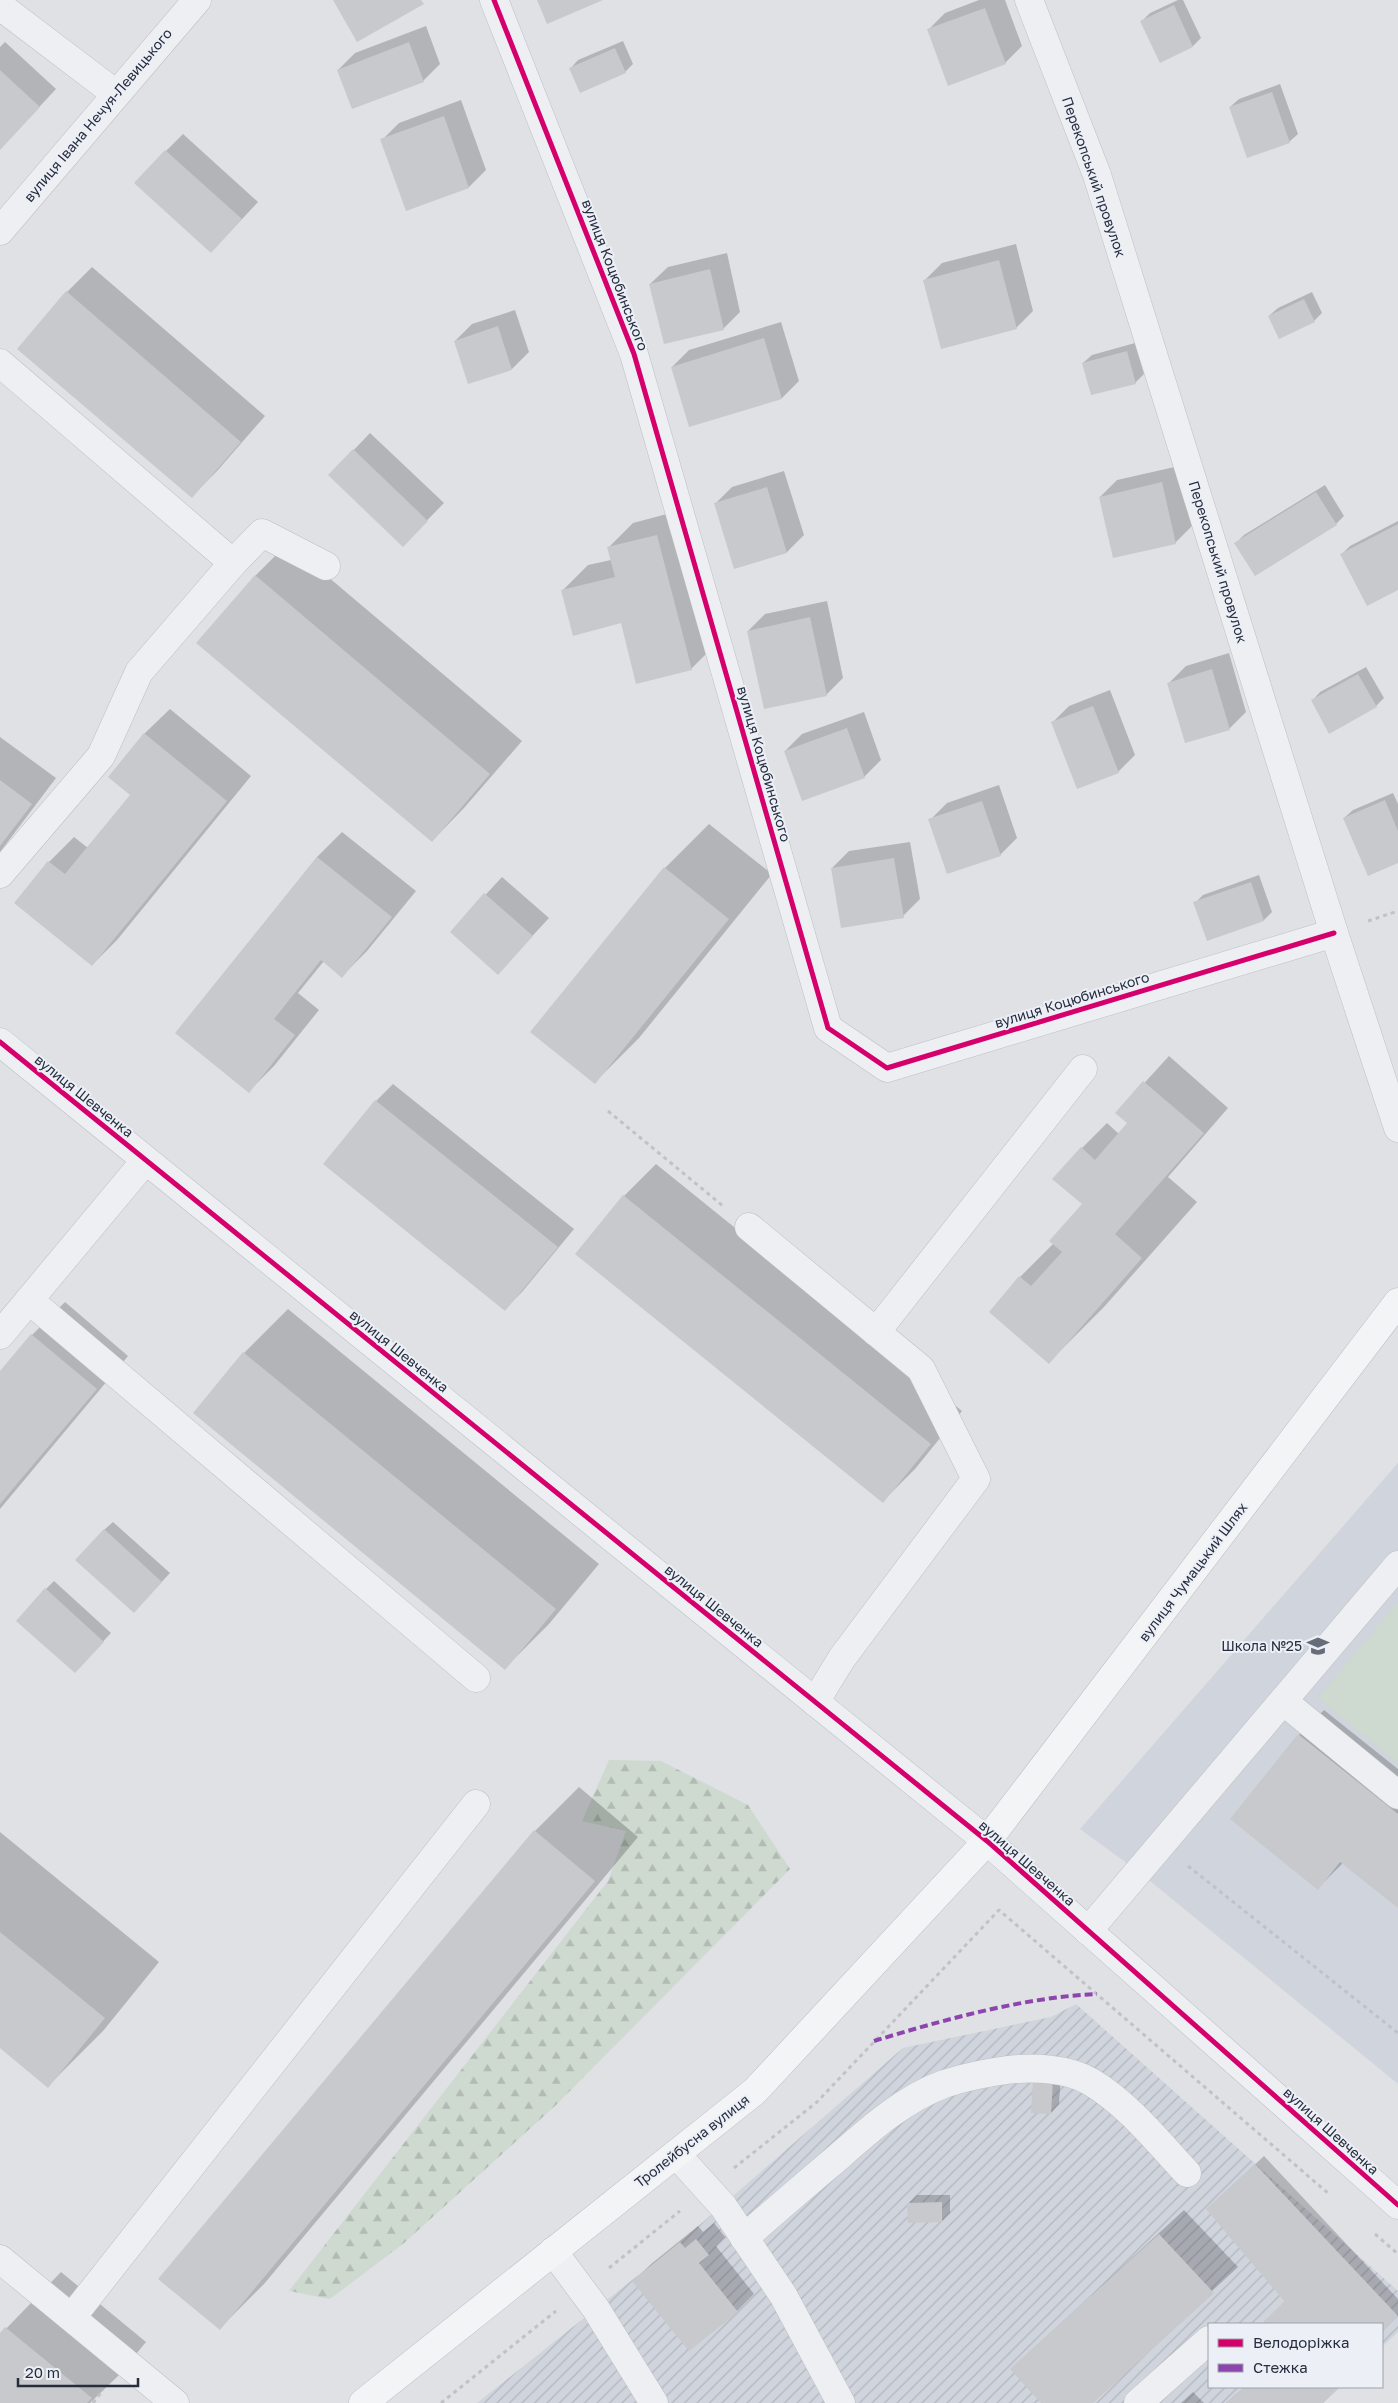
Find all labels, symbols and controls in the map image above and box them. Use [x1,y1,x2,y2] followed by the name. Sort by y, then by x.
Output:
[20,24,175,205] street label: вулиця Івана Нечуя-Левицького
[1059,94,1130,259] street label: Перекопський провулок
[579,197,652,353] street label: вулиця Коцюбинського
[1186,479,1251,645] street label: Перекопський провулок
[734,684,795,844] street label: вулиця Коцюбинського
[992,968,1151,1031] street label: вулиця Коцюбинського
[32,1051,137,1141] street label: вулиця Шевченка
[347,1306,452,1396] street label: вулиця Шевченка
[1135,1499,1251,1645] street label: вулиця Чумацький Шлях
[662,1561,767,1651] street label: вулиця Шевченка
[1305,1633,1331,1659] school or university icon: Школа №25
[1221,1637,1302,1654] place label: Школа №25
[976,1816,1079,1909] street label: вулиця Шевченка
[1280,2083,1382,2178] street label: вулиця Шевченка
[631,2090,753,2191] street label: Тролейбусна вулиця
[1208,2323,1383,2388] legend
[1253,2333,1350,2351] text: Велодоріжка
[18,2356,138,2388] scale bar
[1253,2358,1308,2376] text: Стежка
[25,2363,60,2381] text: 20 m

